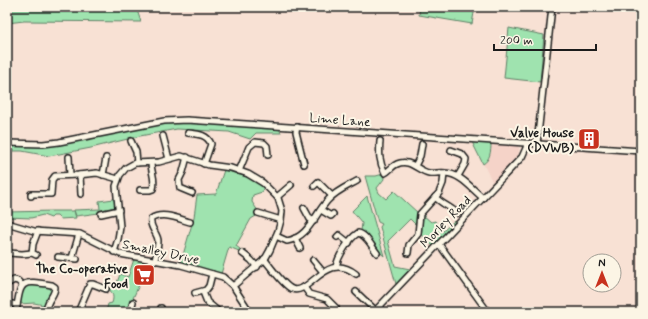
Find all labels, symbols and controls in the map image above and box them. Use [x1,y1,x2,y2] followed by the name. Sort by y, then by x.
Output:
[494,26,596,52] scale bar
[500,33,533,49] text: 200 m
[309,110,371,131] street label: Lime Lane
[510,125,574,157] place label: Valve House (DVWB)
[576,126,602,152] building icon: Valve House (DVWB)
[417,192,475,252] street label: Morley Road
[121,236,201,269] street label: Smalley Drive
[582,253,622,293] north arrow
[598,257,606,271] text: N
[36,261,129,293] place label: The Co-operative Food
[131,262,157,288] supermarket icon: The Co-operative Food

